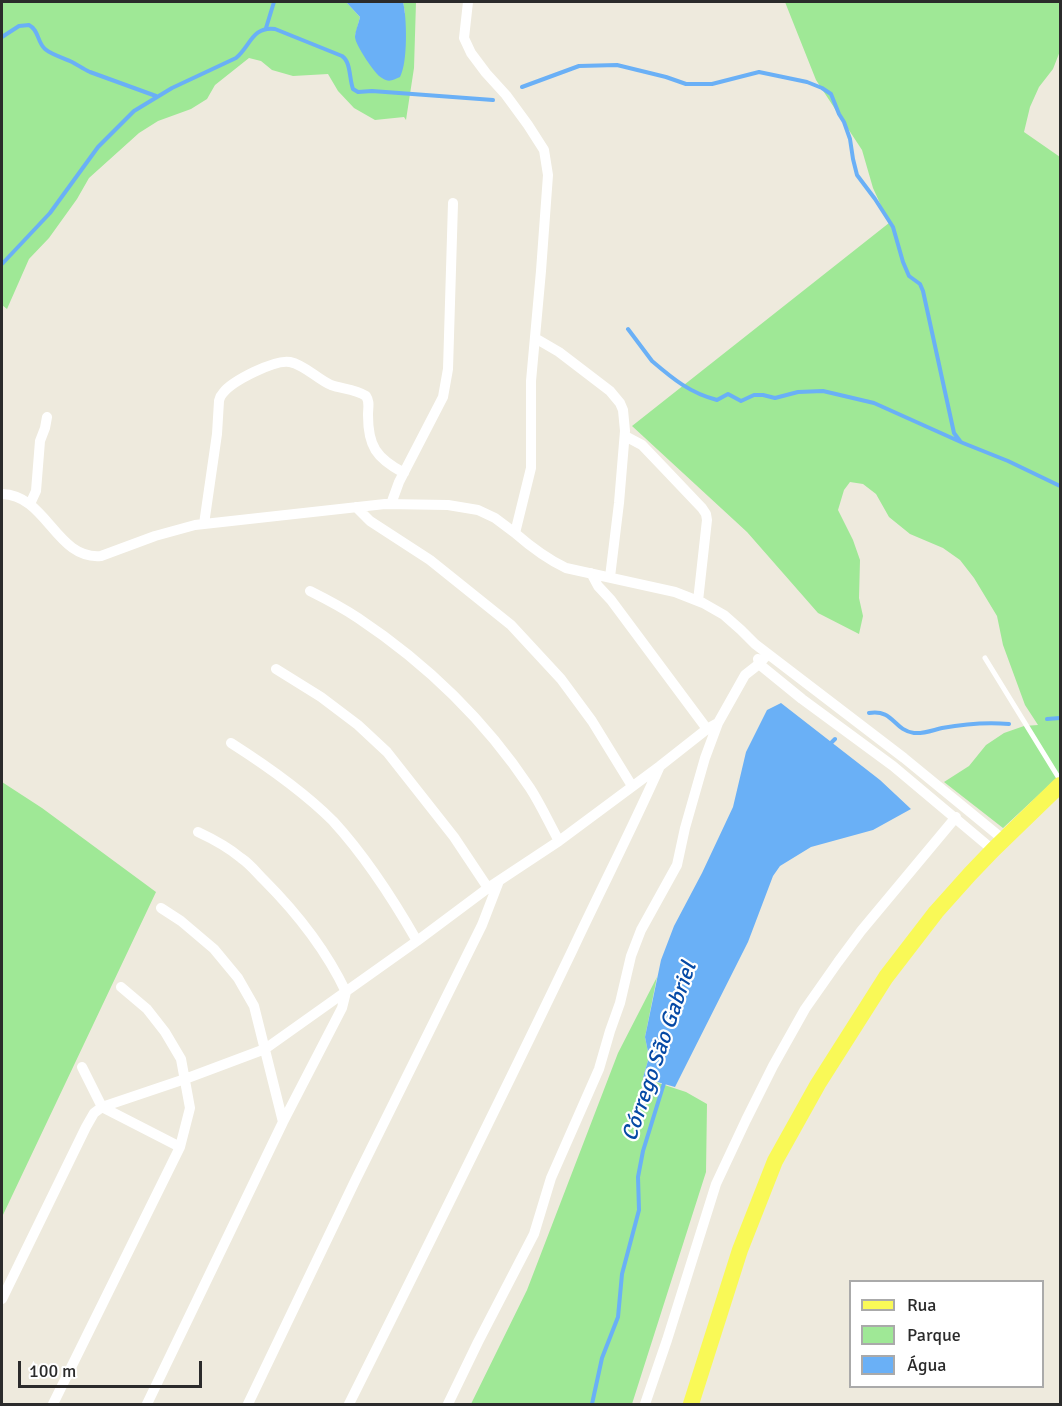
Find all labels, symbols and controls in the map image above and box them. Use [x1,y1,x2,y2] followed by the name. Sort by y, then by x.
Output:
[617,959,703,1145] water label: Córrego São Gabriel
[849,1280,1044,1388] legend
[907,1294,936,1316] text: Rua
[907,1324,961,1346] text: Parque
[21,1349,206,1387] scale bar
[907,1354,946,1376] text: Água
[29,1360,76,1382] text: 100 m

